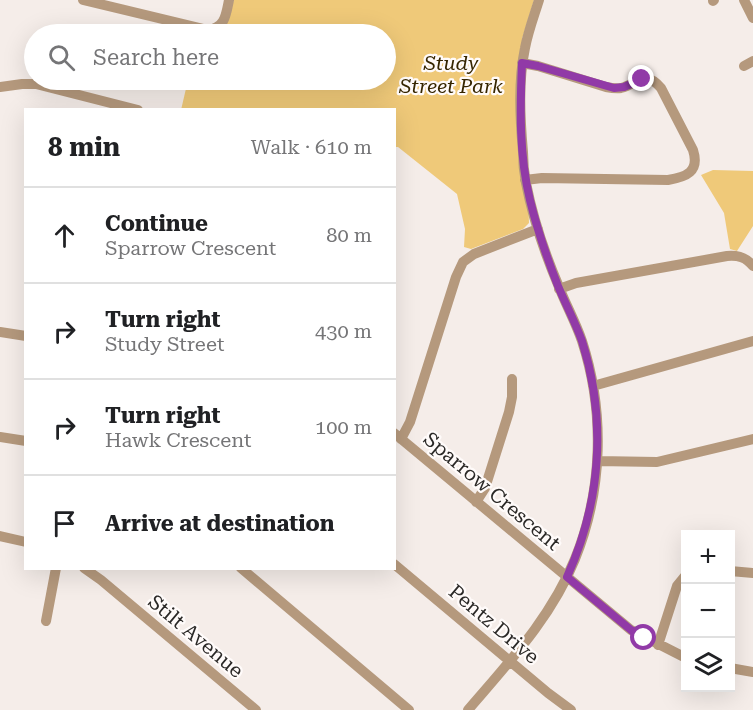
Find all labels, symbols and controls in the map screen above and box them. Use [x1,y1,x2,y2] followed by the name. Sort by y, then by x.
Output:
[24,24,396,90] search box
[45,41,78,74] icon: search
[93,45,219,70] text: Search here
[398,51,503,98] park label: Study Street Park
[628,65,654,91] route end
[48,132,120,162] text: 8 min
[251,135,372,159] text: Walk · 610 m
[105,211,208,236] text: Continue
[48,219,81,252] icon: ahead
[326,223,372,247] text: 80 m
[105,236,276,260] text: Sparrow Crescent
[105,307,220,332] text: Turn right
[48,315,81,348] icon: right
[315,319,372,343] text: 430 m
[105,332,224,356] text: Study Street
[105,403,220,428] text: Turn right
[48,411,81,444] icon: right
[315,415,372,439] text: 100 m
[419,427,566,556] street label: Sparrow Crescent
[105,428,252,452] text: Hawk Crescent
[48,507,81,540] icon: arrive
[105,511,334,536] text: Arrive at destination
[681,530,735,692] map controls
[681,530,735,584] button: +
[444,579,544,669] street label: Pentz Drive
[681,584,735,638] button: −
[144,589,248,683] street label: Stilt Avenue
[630,624,656,650] route start
[681,638,735,692] button: layers

